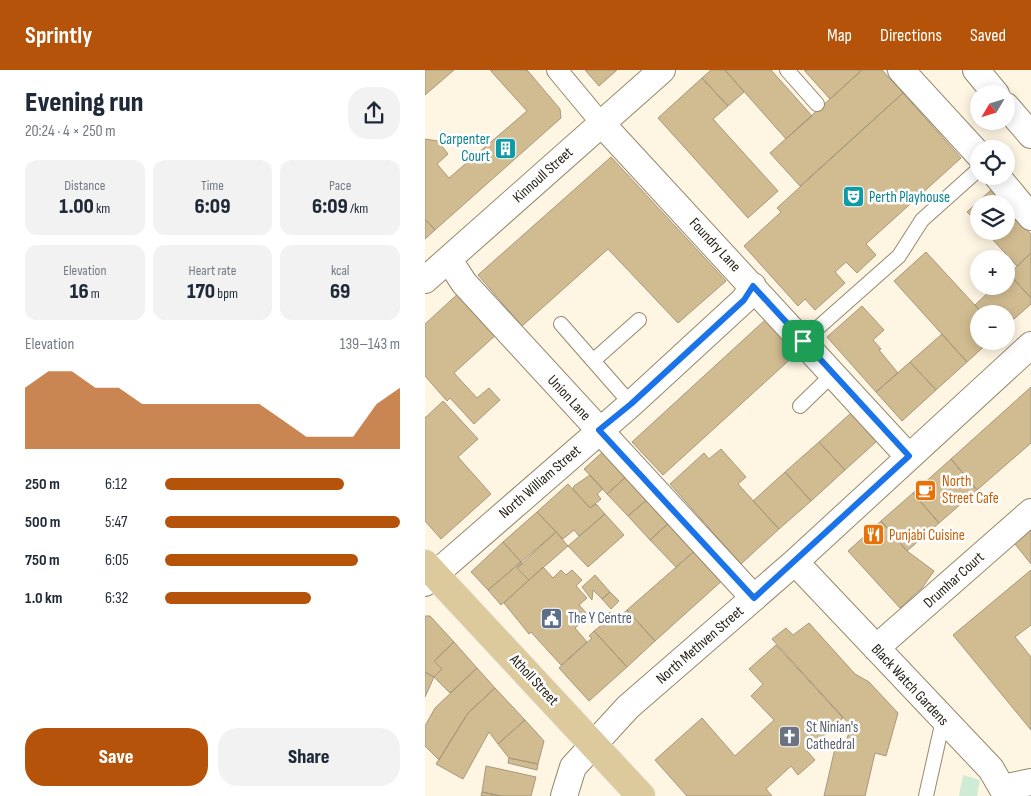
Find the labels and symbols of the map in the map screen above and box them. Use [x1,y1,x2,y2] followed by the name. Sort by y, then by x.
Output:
[970,85,1015,130] north arrow
[439,130,491,166] place label: Carpenter Court
[494,136,518,160] building icon: Carpenter Court
[509,143,577,207] street label: Kinnoull Street
[841,185,865,209] theatre icon: Perth Playhouse
[869,188,950,207] place label: Perth Playhouse
[685,214,745,276] street label: Foundry Lane
[782,320,824,362] pin
[543,371,595,425] street label: Union Lane
[495,441,585,523] street label: North William Street
[942,472,999,508] place label: North Street Cafe
[914,478,938,502] cafe icon: North Street Cafe
[861,523,885,547] restaurant icon: Punjabi Cuisine
[889,526,965,545] place label: Punjabi Cuisine
[920,548,989,612] street label: Drumhar Court
[652,602,748,688] street label: North Methven Street
[540,606,564,630] public building icon: The Y Centre
[568,609,632,628] place label: The Y Centre
[867,640,953,730] street label: Black Watch Gardens
[505,650,563,710] street label: Atholl Street
[806,718,858,754] place label: St Ninian's Cathedral
[778,724,802,748] church icon: St Ninian's Cathedral

